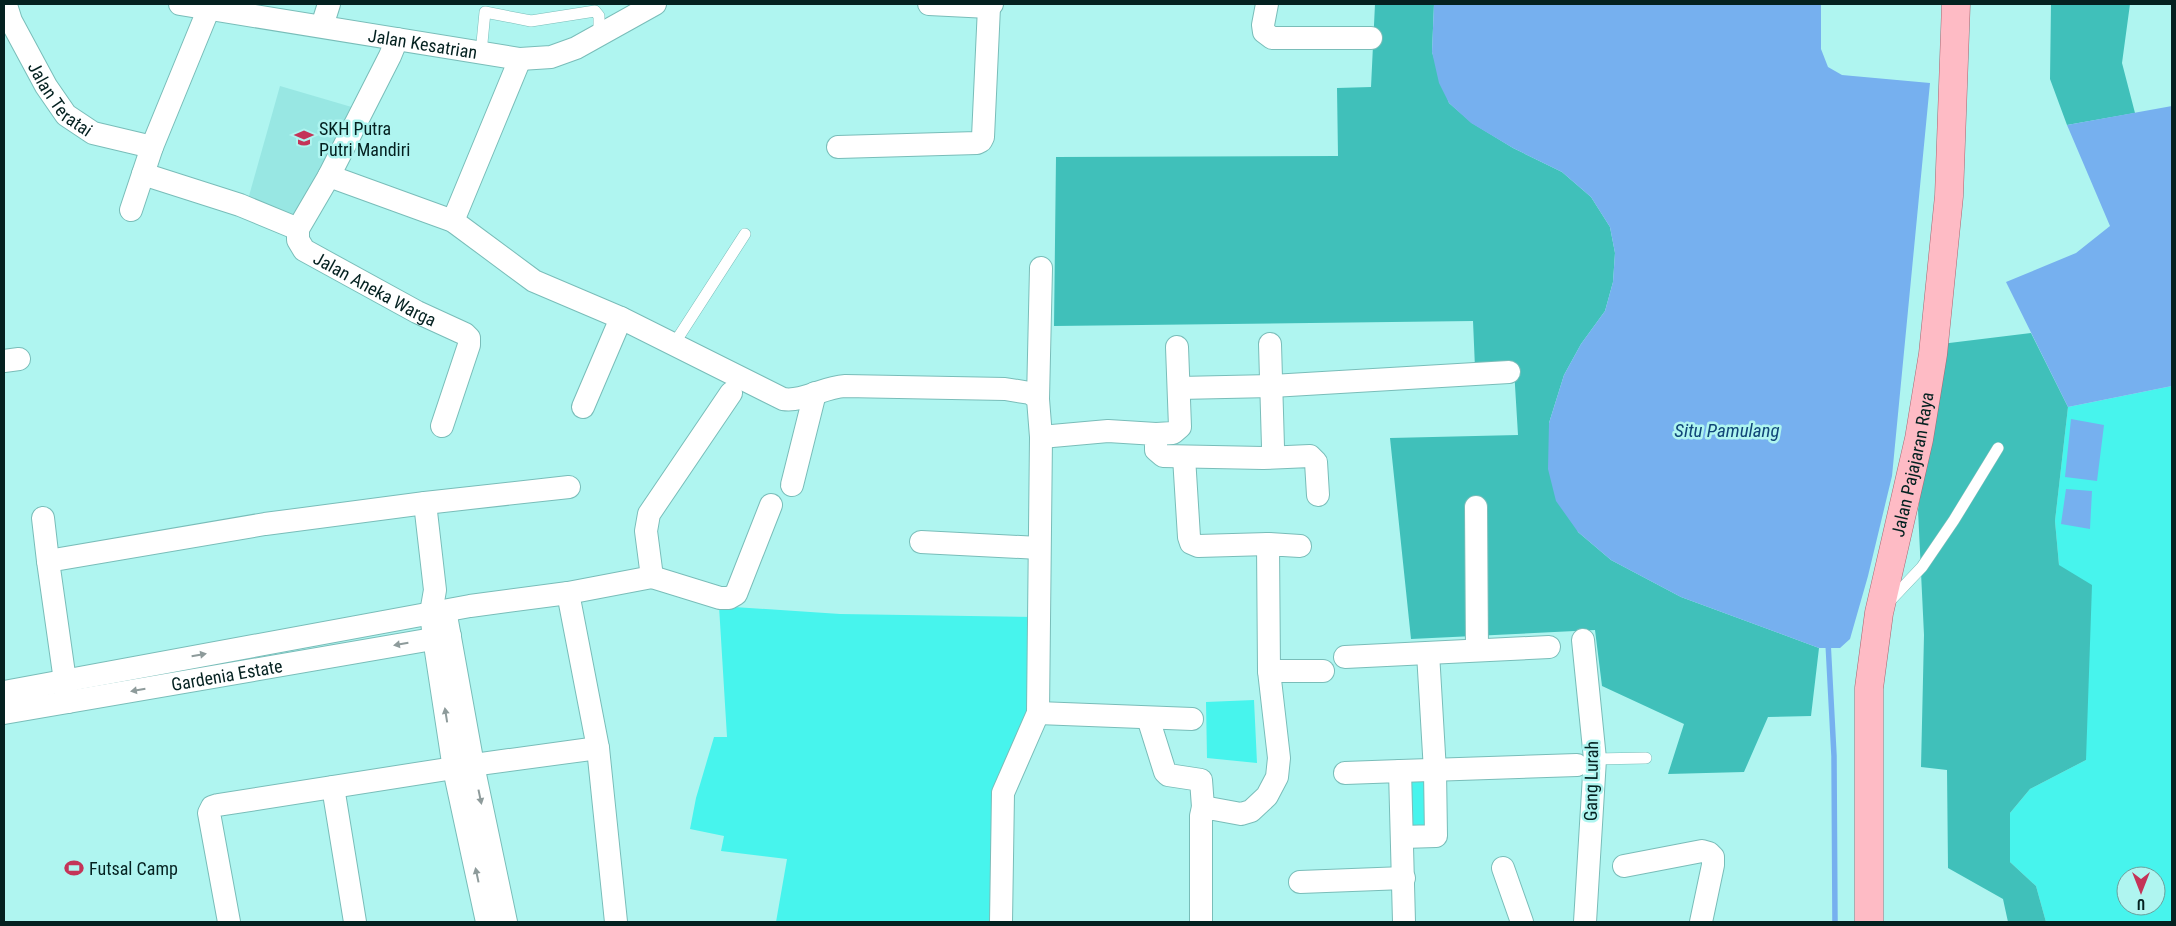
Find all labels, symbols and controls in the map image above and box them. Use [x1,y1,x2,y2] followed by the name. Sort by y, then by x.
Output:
[367,24,479,62] street label: Jalan Kesatrian
[24,58,97,140] street label: Jalan Teratai
[319,118,410,160] place label: SKH Putra Putri Mandiri
[293,127,315,149] school or university icon: SKH Putra Putri Mandiri
[310,247,440,330] street label: Jalan Aneka Warga
[1886,390,1937,539] street label: Jalan Pajajaran Raya
[1674,419,1780,442] water label: Situ Pamulang
[393,640,409,648] one-way arrow
[191,651,207,659] one-way arrow
[169,655,284,694] street label: Gardenia Estate
[129,686,145,694] one-way arrow
[442,707,450,723] one-way arrow
[1580,741,1602,821] street label: Gang Lurah
[476,789,484,804] one-way arrow
[63,857,85,879] sports icon: Futsal Camp
[89,858,178,879] place label: Futsal Camp
[2116,866,2166,916] north arrow
[473,867,481,882] one-way arrow
[2137,896,2145,912] text: U

